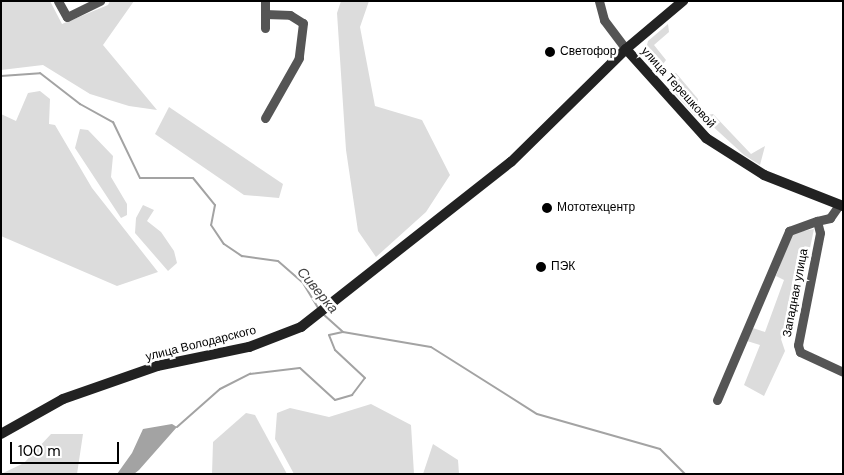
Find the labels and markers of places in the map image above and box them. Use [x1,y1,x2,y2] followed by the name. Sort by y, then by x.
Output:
[560,45,616,59] place label: Светофор
[544,46,556,58] marker: Светофор
[557,201,635,215] place label: Мототехцентр
[541,202,553,214] marker: Мототехцентр
[551,260,575,274] place label: ПЭК
[535,261,547,273] marker: ПЭК

